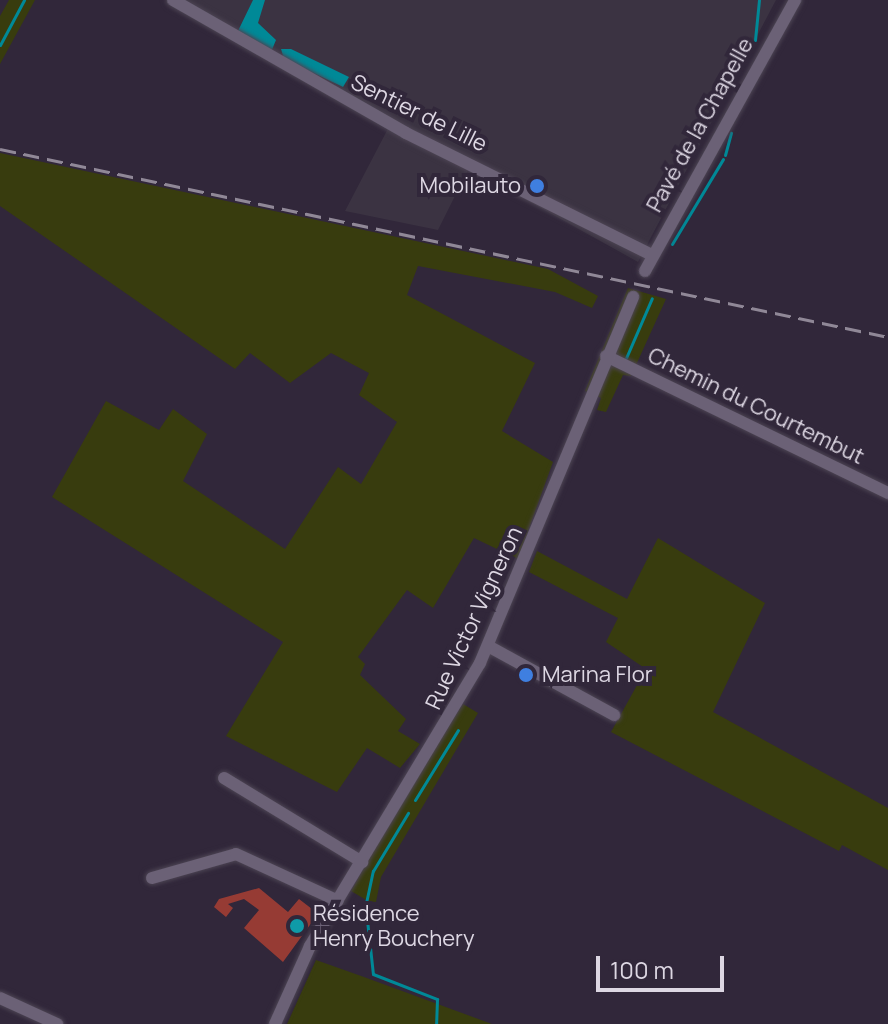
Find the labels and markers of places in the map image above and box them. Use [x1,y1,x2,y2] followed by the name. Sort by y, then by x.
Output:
[420,173,521,199] place label: Mobilauto
[528,177,546,195] marker: Mobilauto
[542,662,653,688] place label: Marina Flor
[517,666,535,684] marker: Marina Flor
[313,900,475,952] place label: Résidence Henry Bouchery
[288,917,306,935] marker: Résidence Henry Bouchery

